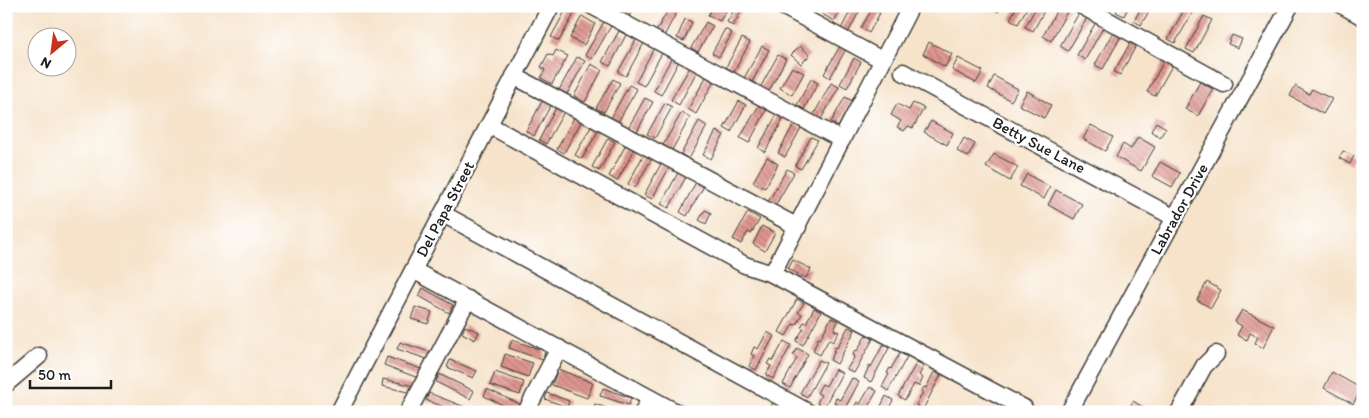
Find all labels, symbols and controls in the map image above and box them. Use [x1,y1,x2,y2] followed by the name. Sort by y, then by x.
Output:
[28,28,78,78] north arrow
[38,53,54,73] text: N
[989,113,1089,177] street label: Betty Sue Lane
[412,158,478,260] street label: Del Papa Street
[1146,160,1212,258] street label: Labrador Drive
[30,358,111,390] scale bar
[38,366,71,384] text: 50 m

